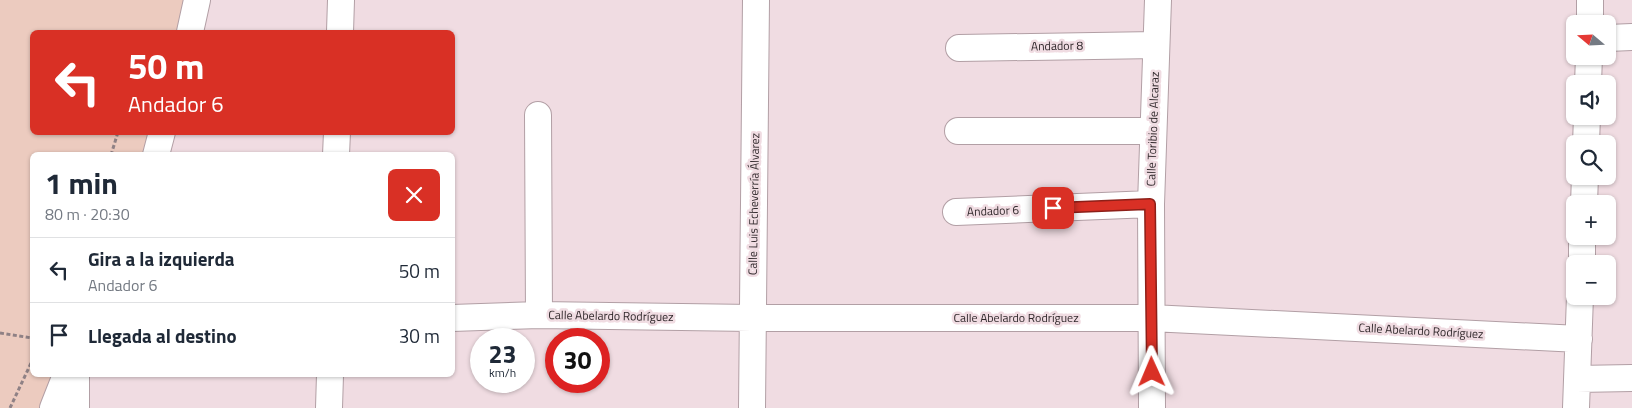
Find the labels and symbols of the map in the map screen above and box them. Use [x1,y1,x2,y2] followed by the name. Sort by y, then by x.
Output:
[1566,15,1616,65] north arrow
[1031,36,1084,55] street label: Andador 8
[1141,71,1164,187] street label: Calle Toribio de Alcaraz
[743,133,764,275] street label: Calle Luis Echeverría Álvarez
[1032,187,1074,229] pin
[967,200,1020,221] street label: Andador 6
[548,305,674,326] street label: Calle Abelardo Rodríguez
[953,308,1079,327] street label: Calle Abelardo Rodríguez
[1358,318,1484,343] street label: Calle Abelardo Rodríguez
[545,328,610,393] speed limit sign: 30
[1125,345,1177,397] position arrow

